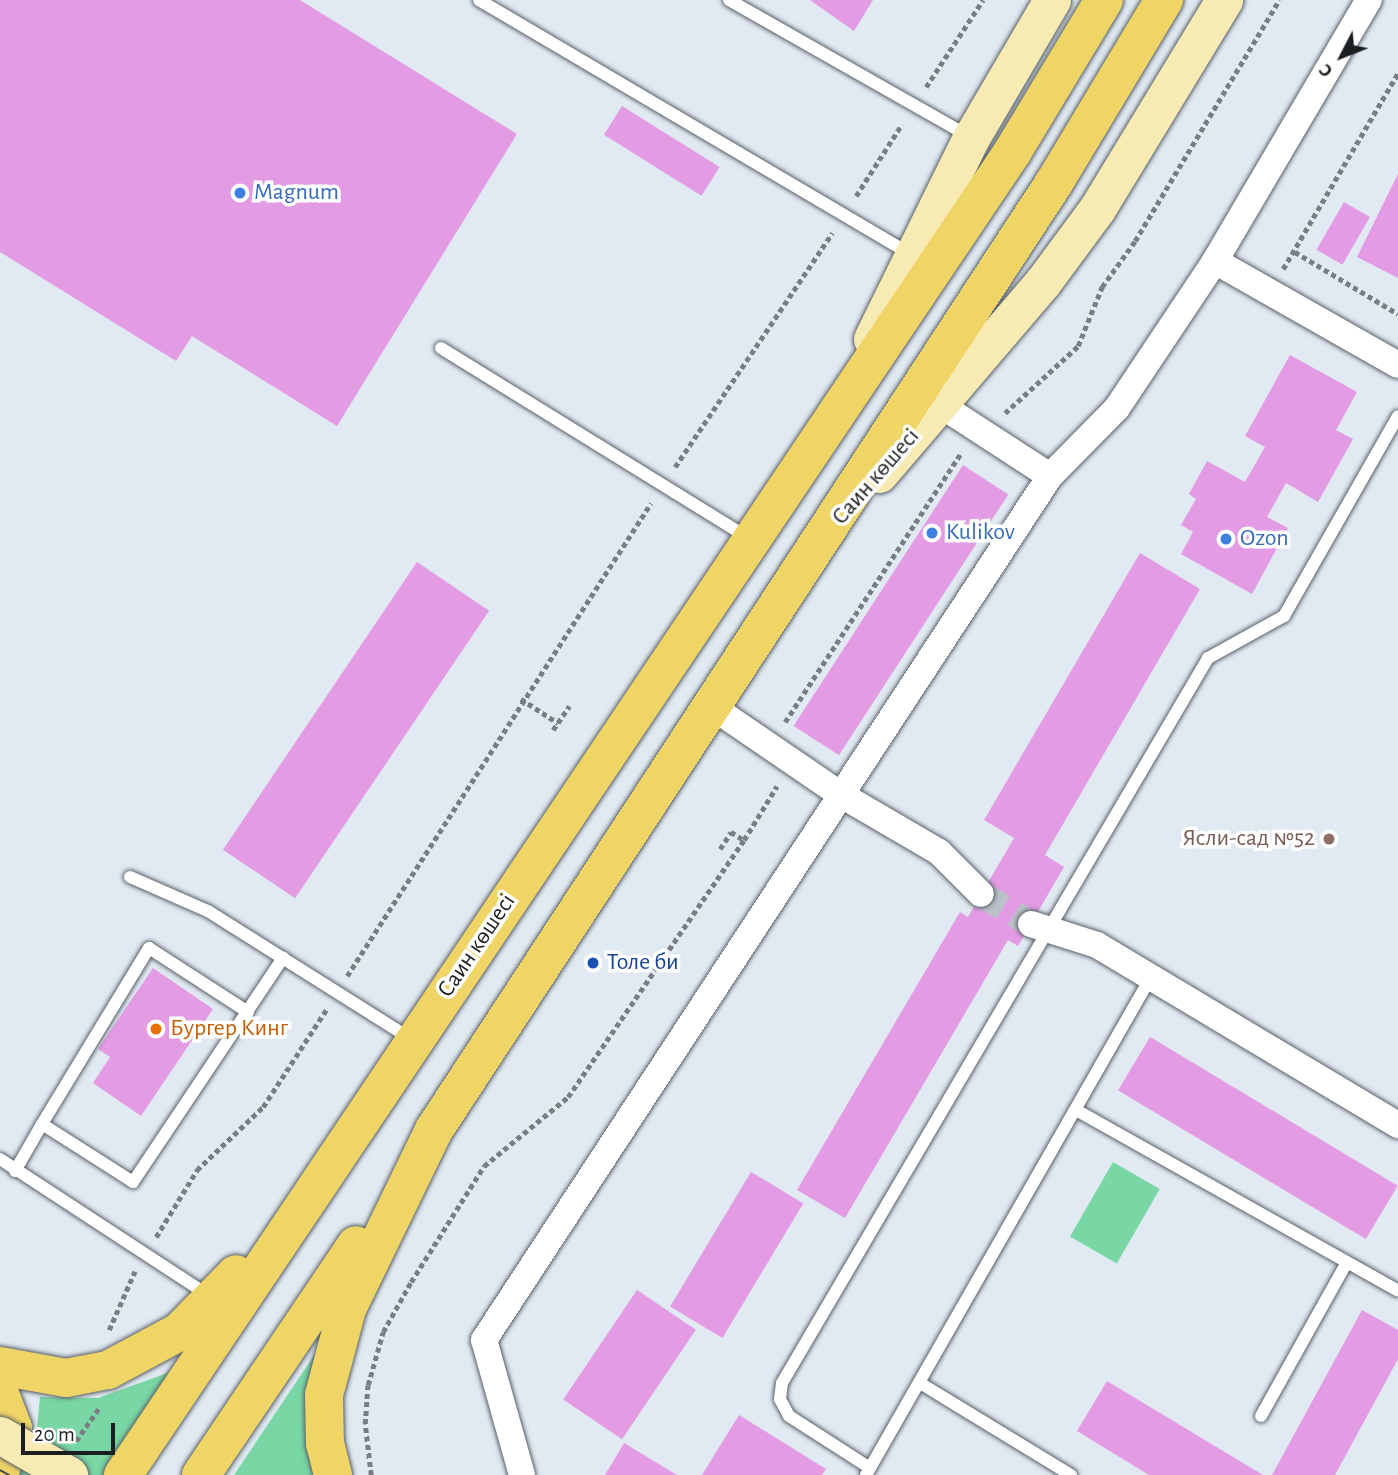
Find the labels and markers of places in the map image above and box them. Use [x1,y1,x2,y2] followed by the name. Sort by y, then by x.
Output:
[254,179,339,207] place label: Magnum
[232,185,248,201] marker: Magnum
[946,519,1015,547] place label: Kulikov
[924,525,940,541] marker: Kulikov
[1240,525,1289,553] place label: Ozon
[1218,531,1234,547] marker: Ozon
[1183,825,1315,853] place label: Ясли-сад №52
[1321,831,1337,847] marker: Ясли-сад №52
[607,949,679,977] place label: Толе би
[585,955,601,971] marker: Толе би
[170,1015,288,1043] place label: Бургер Кинг
[148,1021,164,1037] marker: Бургер Кинг

